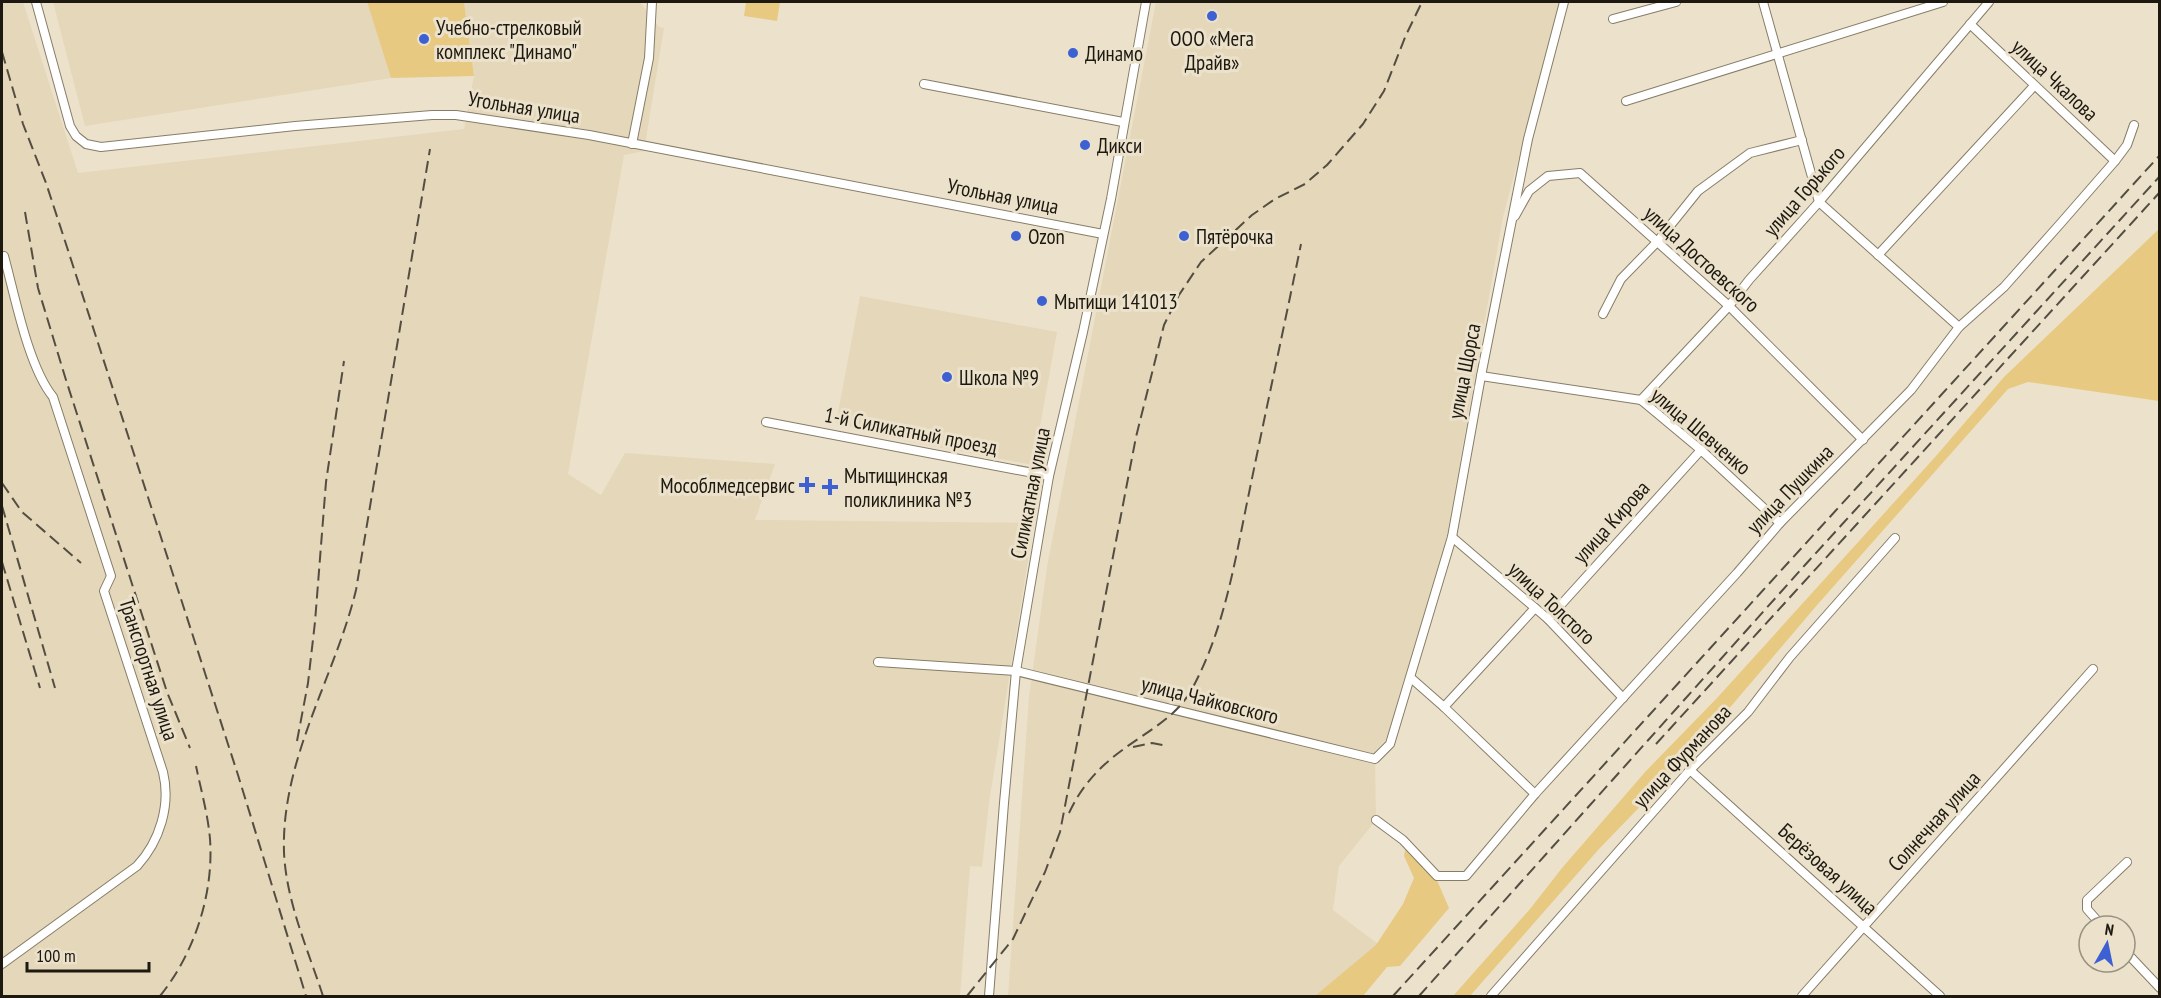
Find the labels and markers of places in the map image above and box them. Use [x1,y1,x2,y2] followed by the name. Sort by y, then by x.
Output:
[1205,9,1219,23] marker: ООО «Мега Драйв»
[436,14,582,65] place label: Учебно-стрелковый комплекс "Динамо"
[1170,25,1254,76] place label: ООО «Мега Драйв»
[417,32,431,46] marker: Учебно-стрелковый комплекс "Динамо"
[1085,40,1143,67] place label: Динамо
[1066,46,1080,60] marker: Динамо
[1097,132,1142,159] place label: Дикси
[1078,138,1092,152] marker: Дикси
[1028,223,1065,250] place label: Ozon
[1196,223,1273,250] place label: Пятёрочка
[1009,229,1023,243] marker: Ozon
[1177,229,1191,243] marker: Пятёрочка
[1054,288,1178,315] place label: Мытищи 141013
[1035,294,1049,308] marker: Мытищи 141013
[959,364,1039,391] place label: Школа №9
[940,370,954,384] marker: Школа №9
[844,462,972,513] place label: Мытищинская поликлиника №3
[660,472,796,499] place label: Мособлмедсервис
[800,478,814,492] marker: Мособлмедсервис
[821,478,839,496] marker: Мытищинская поликлиника №3

